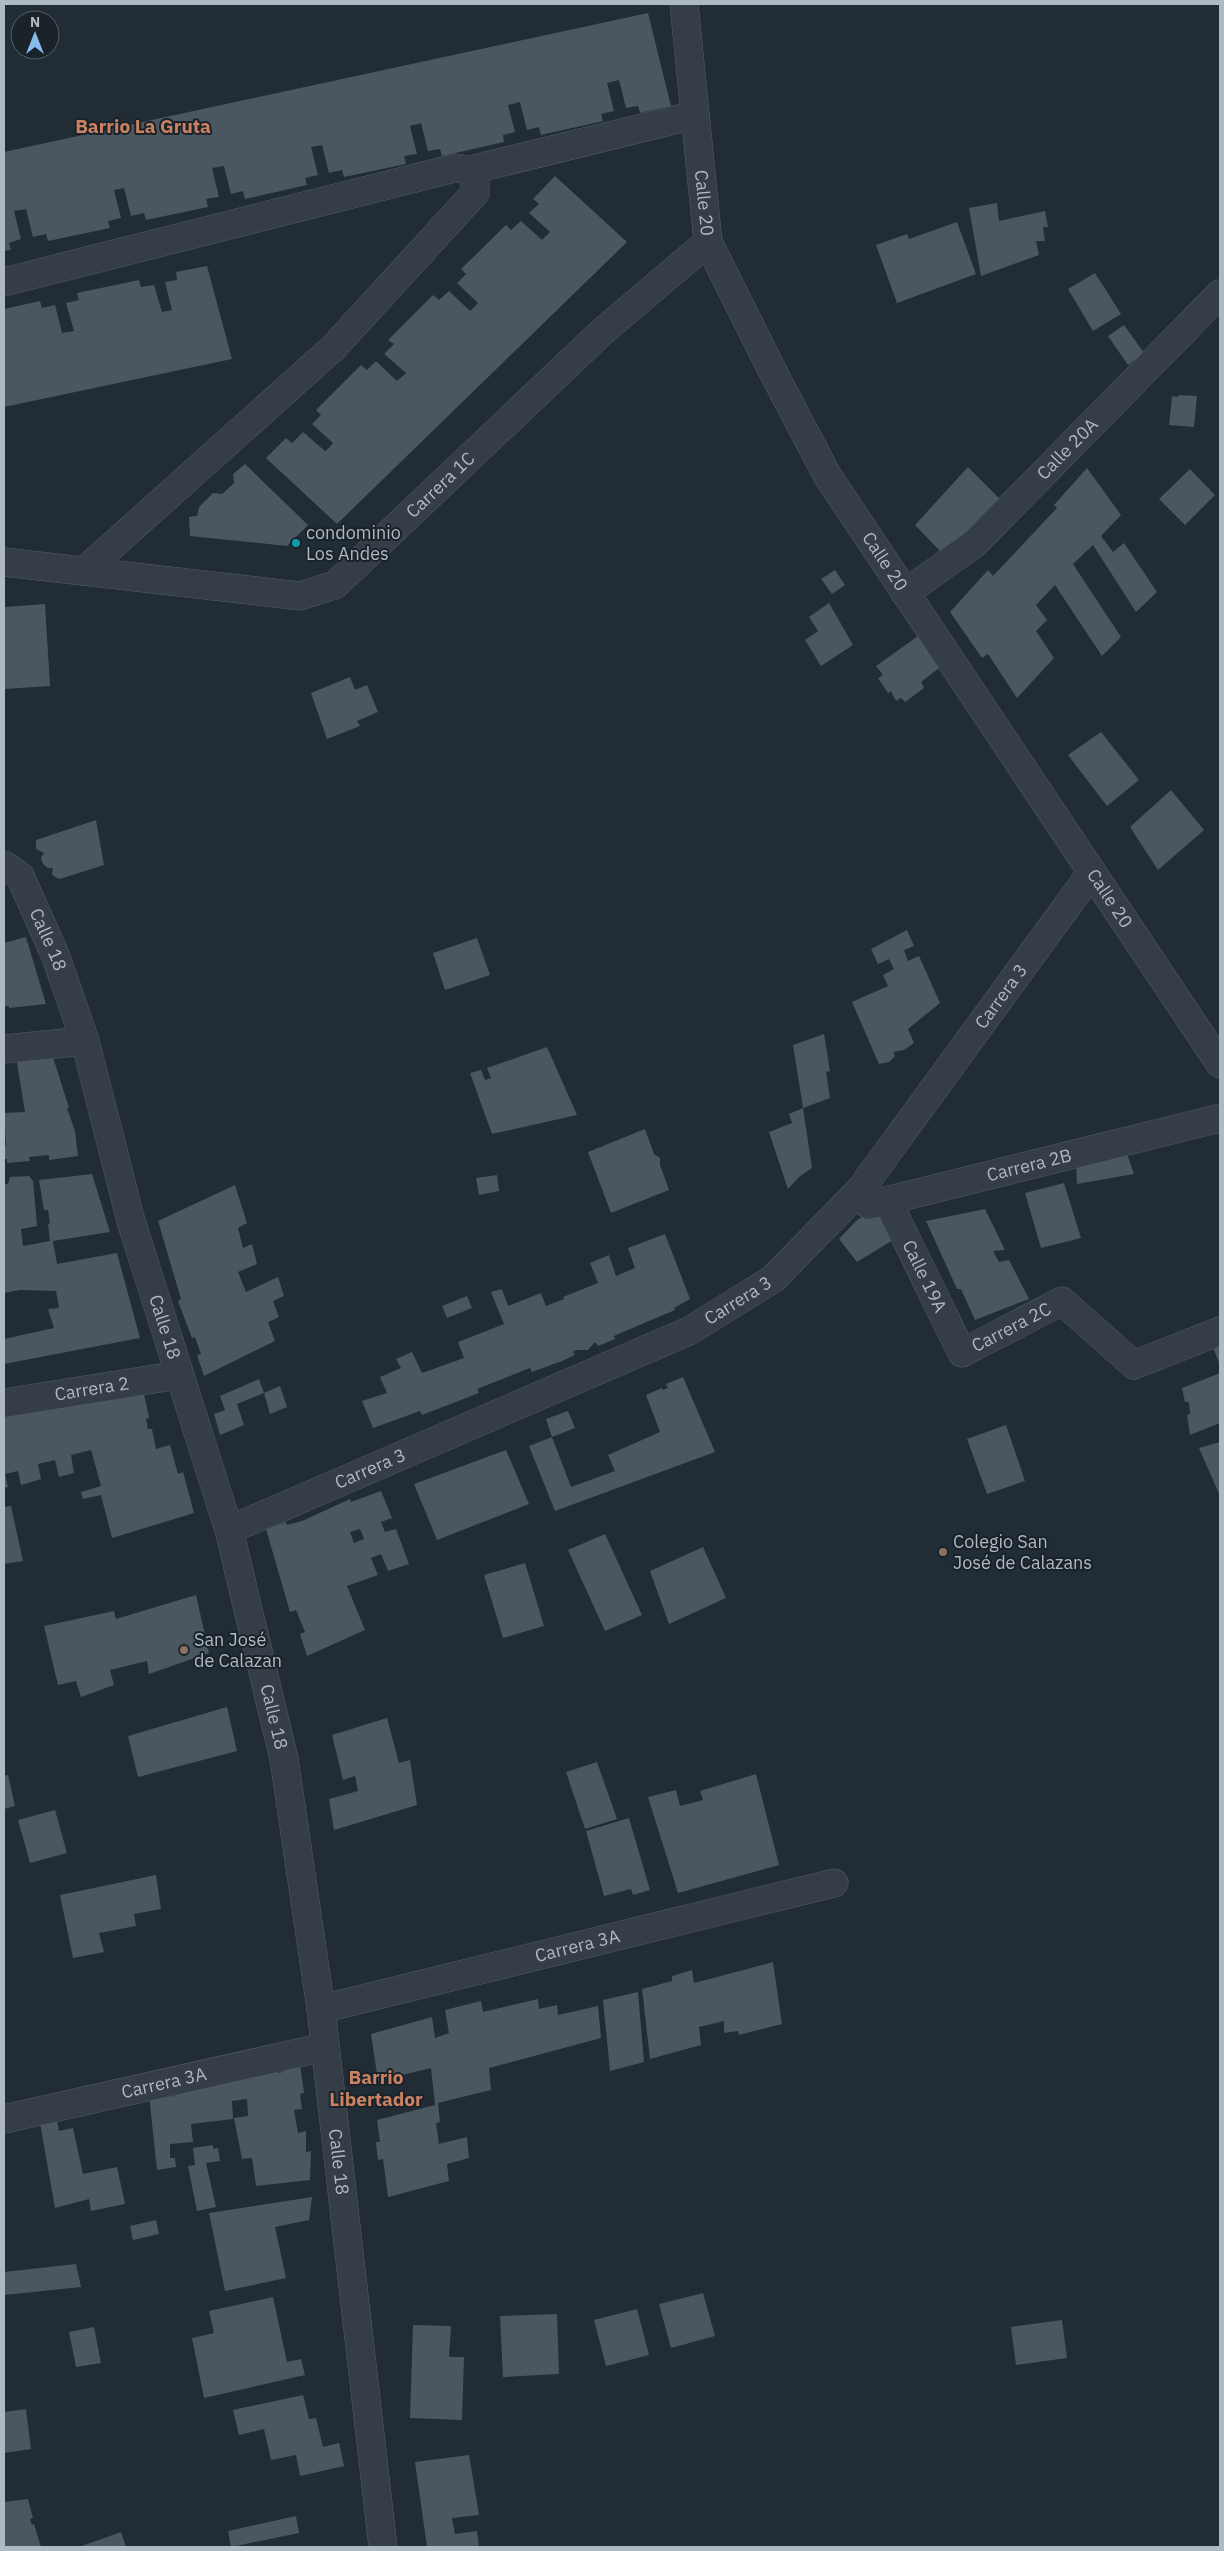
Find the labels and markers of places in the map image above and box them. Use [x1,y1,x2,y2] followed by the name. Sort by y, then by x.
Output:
[306,521,401,565] place label: condominio Los Andes
[290,537,302,549] marker: condominio Los Andes
[953,1530,1092,1574] place label: Colegio San José de Calazans
[937,1546,949,1558] marker: Colegio San José de Calazans
[194,1628,282,1672] place label: San José de Calazan
[178,1644,190,1656] marker: San José de Calazan

